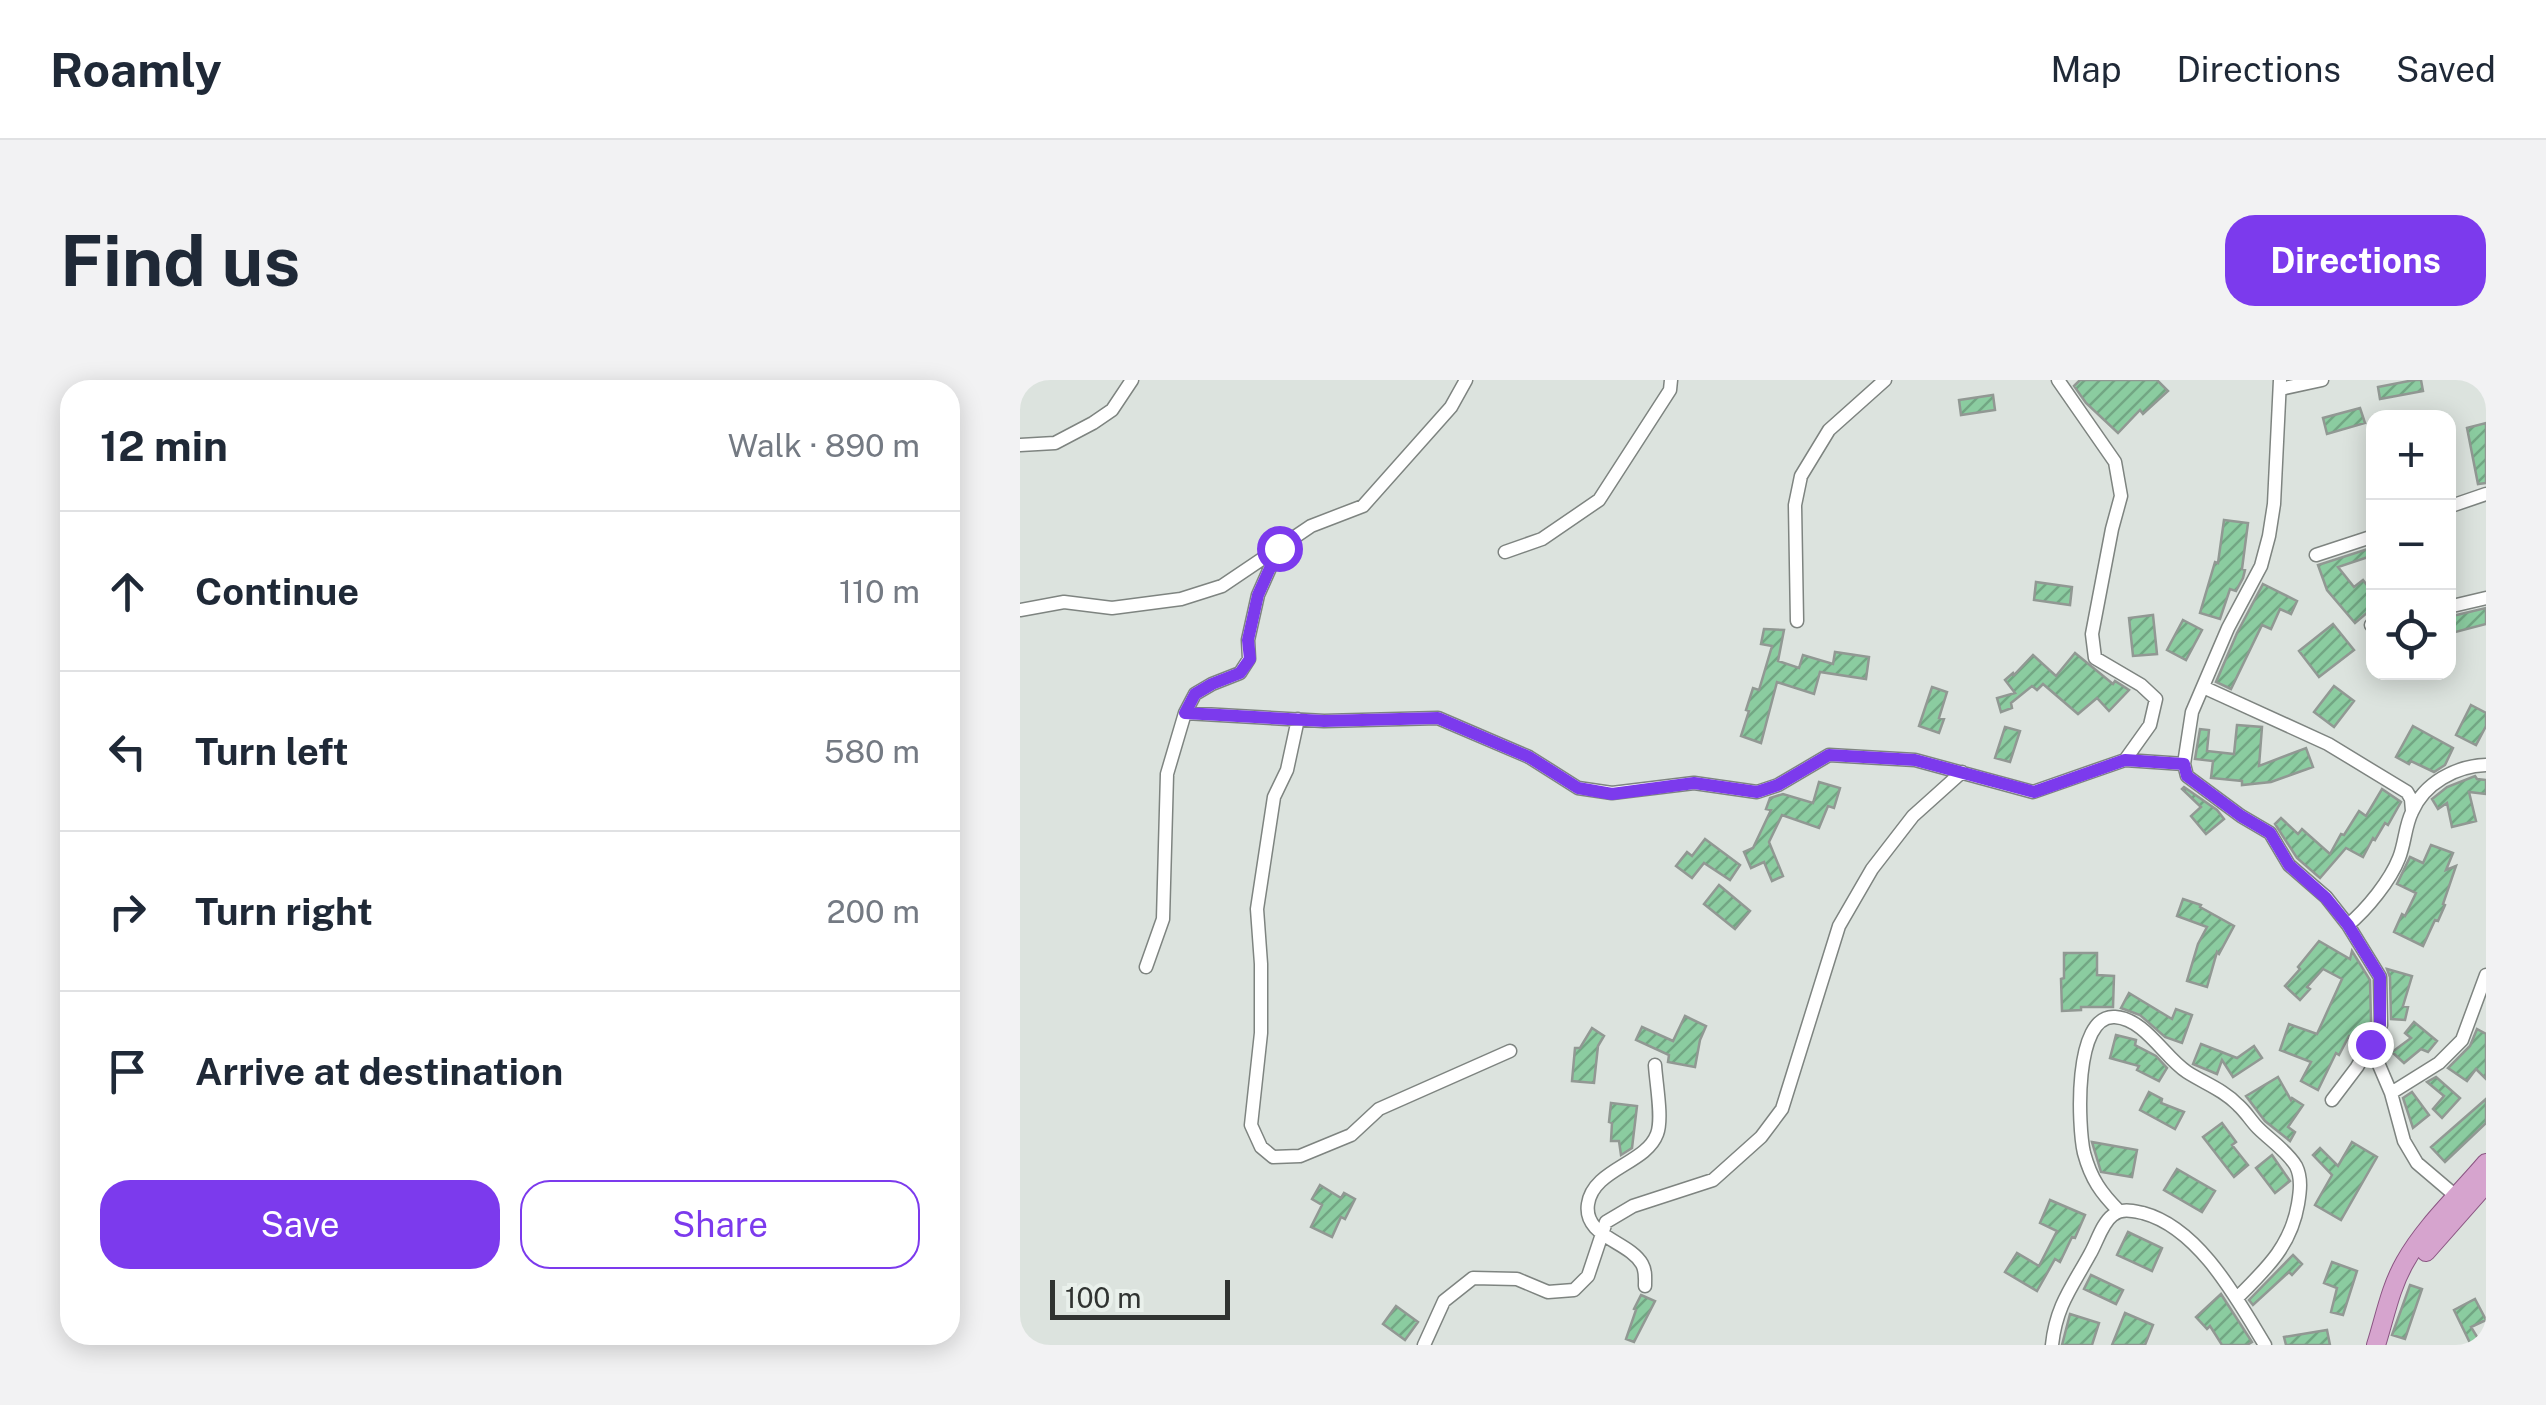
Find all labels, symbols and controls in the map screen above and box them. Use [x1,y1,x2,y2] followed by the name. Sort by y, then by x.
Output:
[50,41,222,98] text: Roamly
[2050,49,2121,90] text: Map
[2176,49,2341,90] text: Directions
[2396,49,2496,90] text: Saved
[2225,215,2486,306] button: Directions
[60,219,300,302] text: Find us
[2366,410,2456,680] map controls
[2366,410,2456,500] button: +
[100,421,228,470] text: 12 min
[728,427,920,464] text: Walk · 890 m
[2366,500,2456,590] button: −
[1257,526,1303,572] route start
[100,564,155,619] icon: ahead
[195,569,359,614] text: Continue
[839,573,920,610] text: 110 m
[2366,590,2456,680] button: locate
[100,724,155,779] icon: left
[195,729,349,774] text: Turn left
[824,733,920,770] text: 580 m
[100,884,155,939] icon: right
[195,889,373,934] text: Turn right
[827,893,920,930] text: 200 m
[2348,1022,2394,1068] route end
[100,1044,155,1099] icon: arrive
[195,1049,563,1094] text: Arrive at destination
[100,1180,500,1269] button: Save
[520,1180,920,1269] button: Share
[1050,1275,1230,1320] scale bar
[1065,1281,1142,1314] text: 100 m

